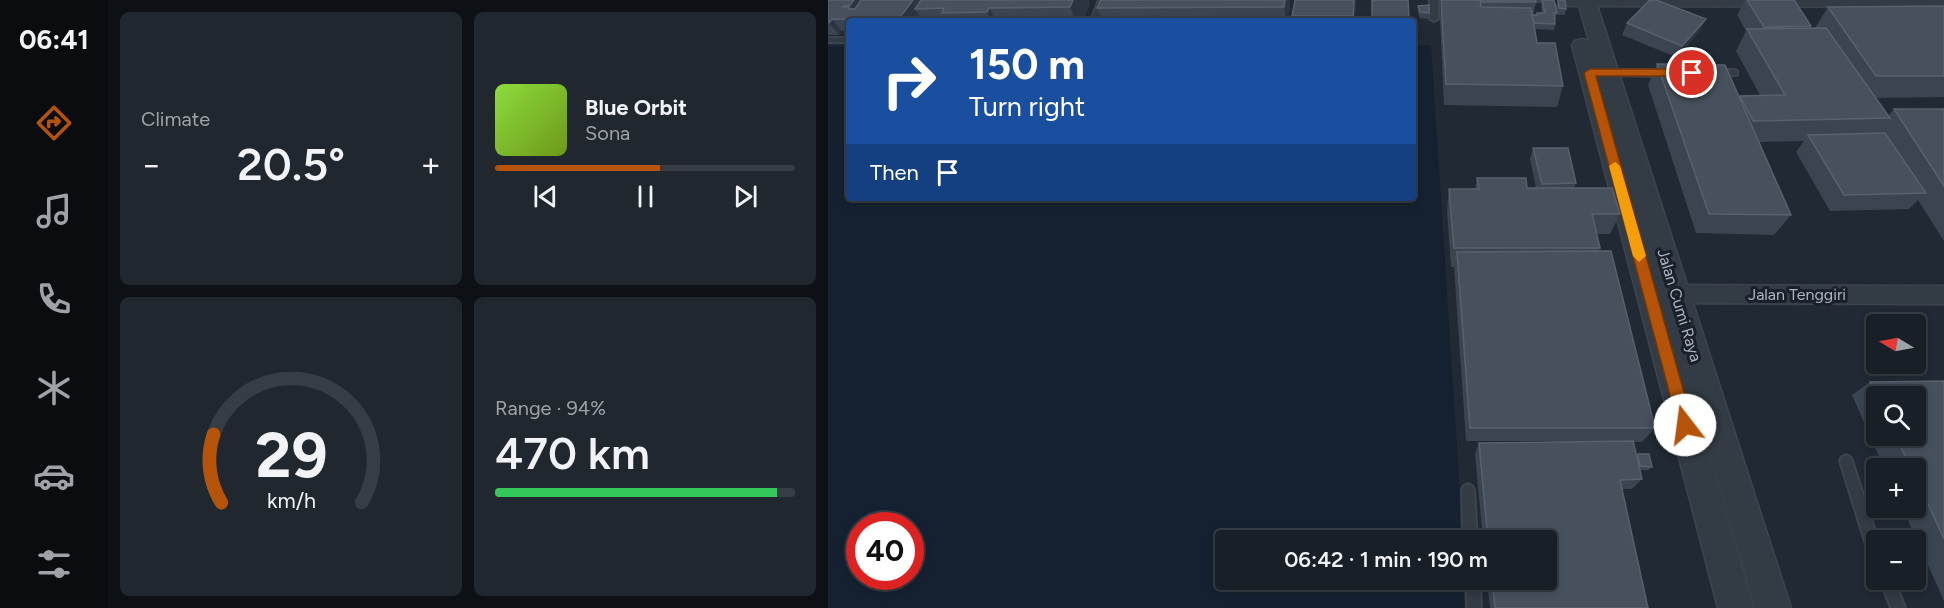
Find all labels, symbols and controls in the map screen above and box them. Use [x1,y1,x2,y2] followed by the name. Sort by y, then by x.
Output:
[19,23,89,56] text: 06:41
[969,39,1085,90] text: 150 m
[870,42,948,120] icon: right
[1666,47,1717,98] pin
[1675,56,1708,89] icon: arrive
[969,90,1085,123] text: Turn right
[585,94,687,121] text: Blue Orbit
[33,102,75,144] icon: directions
[141,107,210,131] text: Climate
[585,121,630,145] text: Sona
[237,137,345,191] text: 20.5°
[141,145,162,184] text: −
[420,145,441,184] text: +
[931,156,964,189] icon: arrive
[870,159,919,186] text: Then
[529,180,562,213] icon: previous
[629,180,662,213] icon: pause
[729,180,762,213] icon: next
[33,190,75,232] icon: music
[1653,246,1706,364] street label: Jalan Cumi Raya
[33,278,75,320] icon: phone
[1748,285,1846,304] street label: Jalan Tenggiri
[1866,314,1926,374] north arrow
[1866,314,1926,590] map controls
[33,367,75,409] icon: climate
[1866,386,1926,446] button: search
[1653,393,1717,457] position arrow
[495,396,606,420] text: Range · 94%
[255,418,327,493] text: 29
[495,426,650,480] text: 470 km
[33,455,75,497] icon: car
[1866,458,1926,518] button: +
[267,489,315,514] text: km/h
[846,512,924,590] speed limit sign: 40
[1866,530,1926,590] button: −
[33,543,75,585] icon: filters
[1284,546,1488,573] text: 06:42 · 1 min · 190 m

